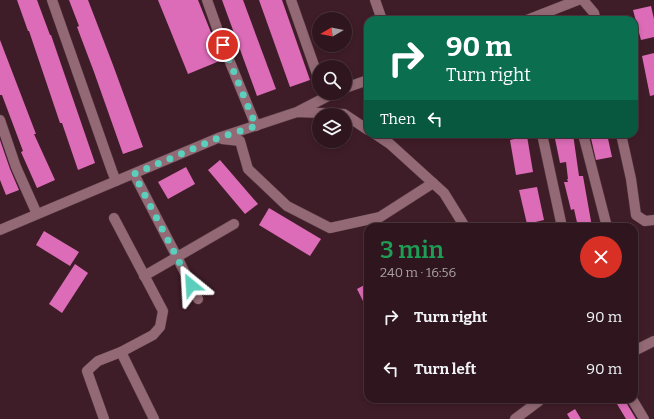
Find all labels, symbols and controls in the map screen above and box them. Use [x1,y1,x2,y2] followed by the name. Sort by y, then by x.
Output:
[312,12,352,52] north arrow
[312,12,352,148] map controls
[206,28,240,62] pin
[446,30,512,63] text: 90 m
[380,32,432,84] icon: right
[212,34,234,56] icon: arrive
[312,60,352,100] button: search
[446,64,531,86] text: Turn right
[312,108,352,148] button: layers
[424,108,446,130] icon: left
[380,110,416,128] text: Then
[380,236,444,264] text: 3 min
[580,236,622,278] button: close
[170,264,212,306] position arrow
[380,265,456,280] text: 240 m · 16:56
[380,306,402,328] icon: right
[414,308,487,326] text: Turn right
[586,308,622,326] text: 90 m
[380,358,402,380] icon: left
[414,360,476,378] text: Turn left
[586,360,622,378] text: 90 m

